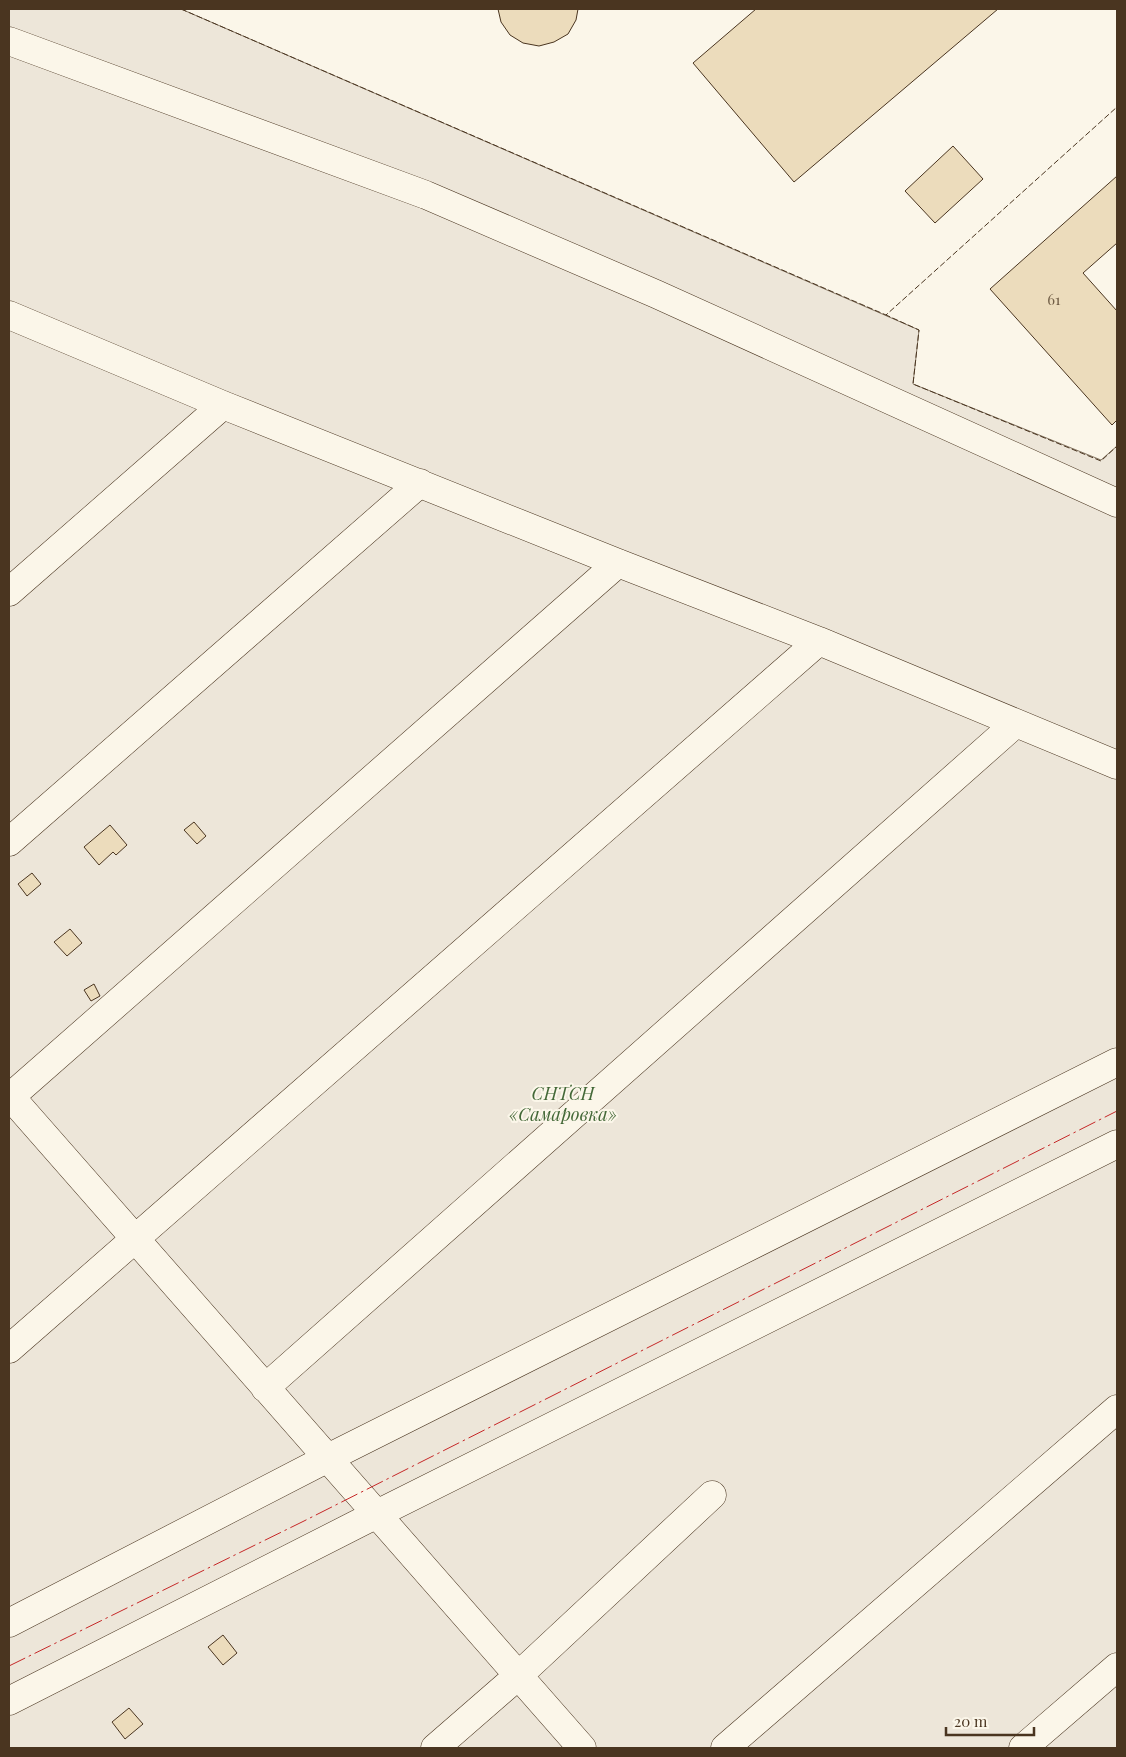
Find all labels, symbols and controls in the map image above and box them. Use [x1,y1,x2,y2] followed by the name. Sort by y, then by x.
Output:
[1047,289,1061,309] house number: 61
[509,1081,617,1126] park label: СНТСН «Самаровка»
[946,1704,1034,1736] scale bar
[954,1711,988,1731] text: 20 m

